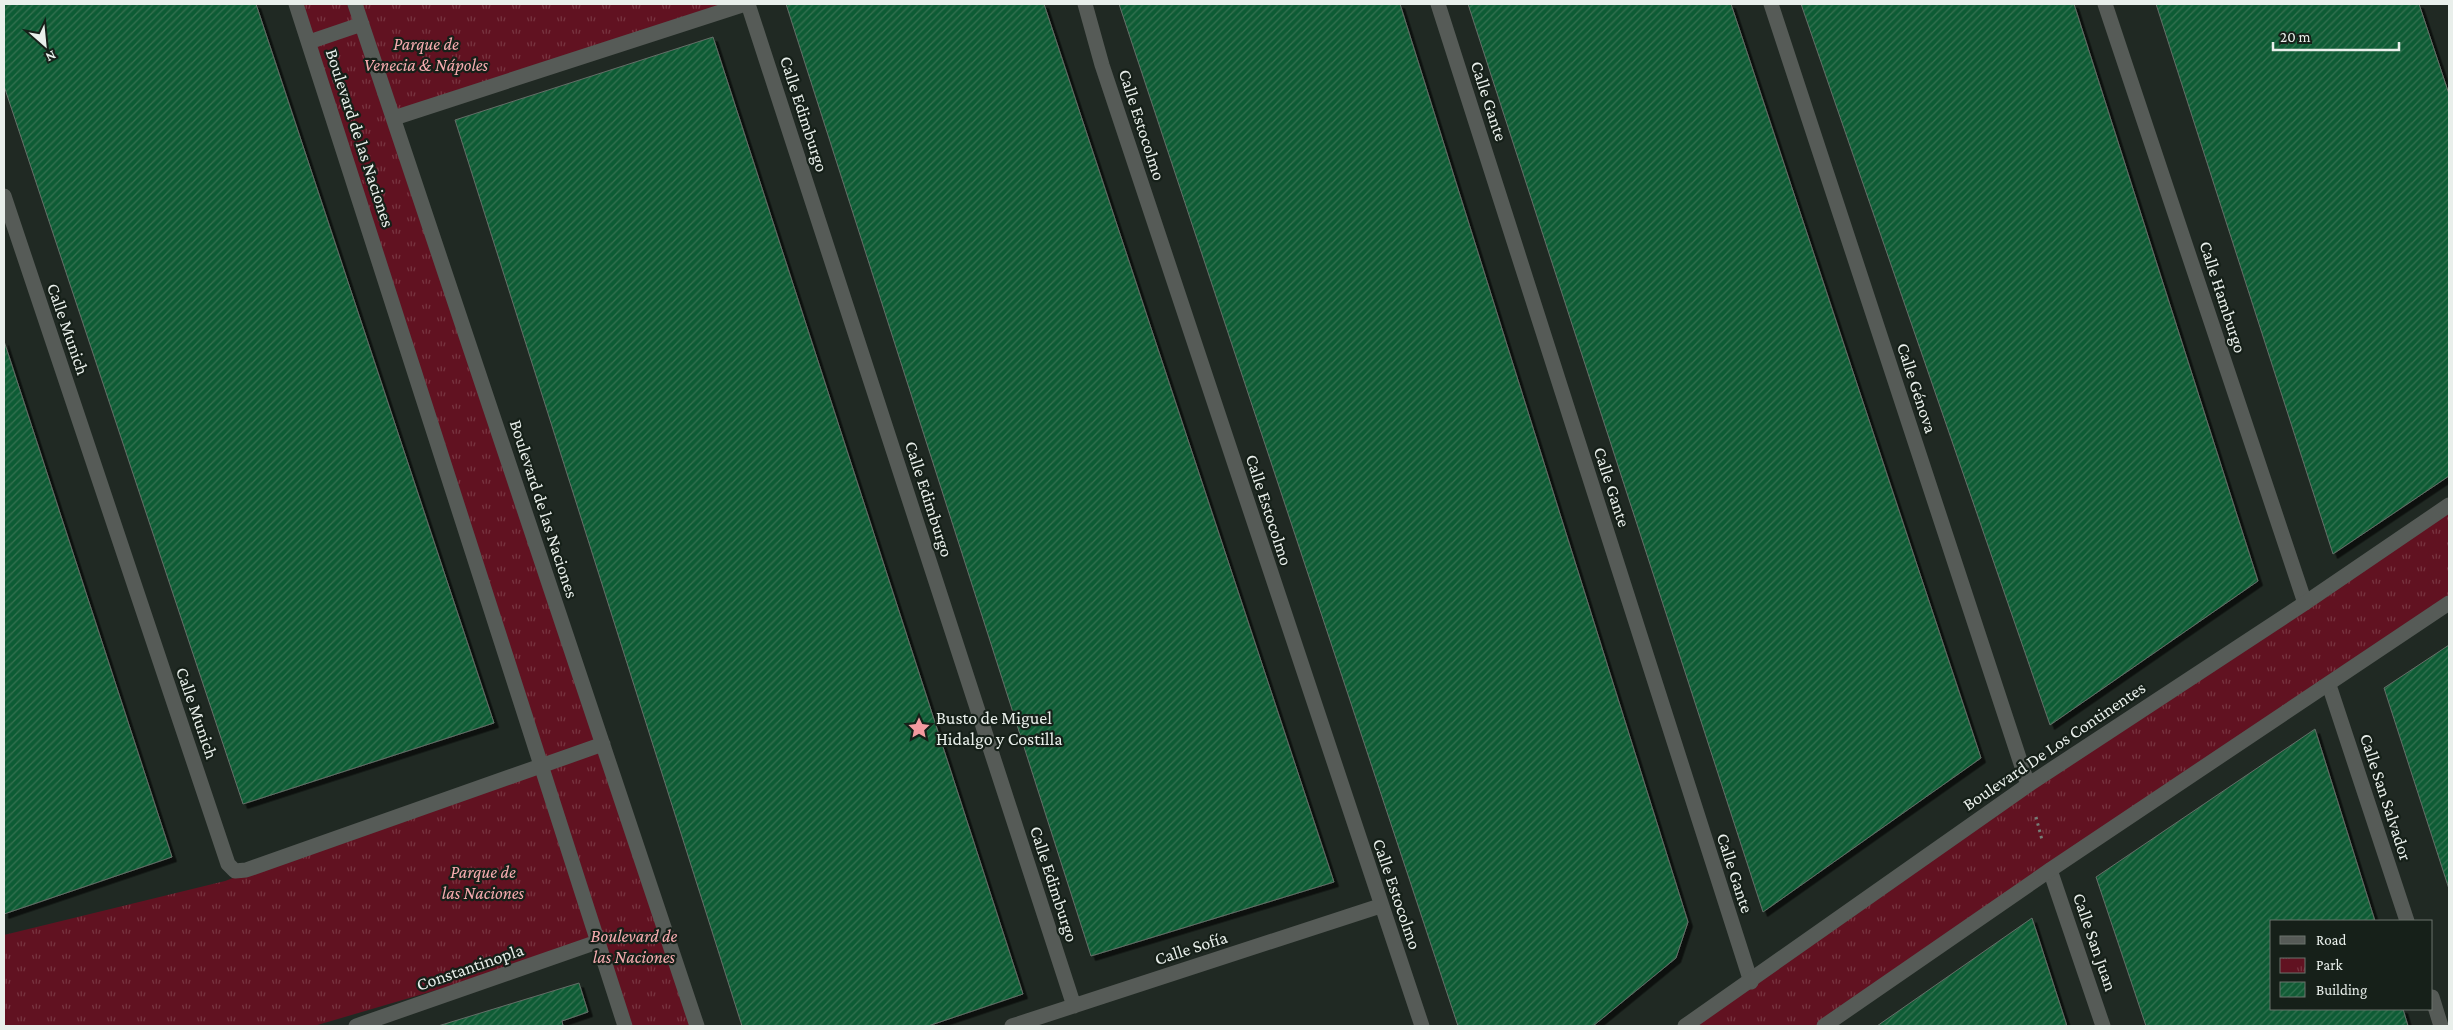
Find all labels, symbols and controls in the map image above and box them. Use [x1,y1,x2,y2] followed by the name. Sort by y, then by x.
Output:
[20,20,70,70] north arrow
[2273,20,2399,52] scale bar
[2280,29,2311,45] text: 20 m
[364,34,489,75] park label: Parque de Venecia & Nápoles
[322,46,398,230] street label: Boulevard de las Naciones
[43,47,59,66] text: N
[776,54,832,174] street label: Calle Edimburgo
[1467,59,1511,144] street label: Calle Gante
[1115,67,1169,183] street label: Calle Estocolmo
[2195,238,2251,356] street label: Calle Hamburgo
[43,281,93,378] street label: Calle Munich
[1893,340,1941,436] street label: Calle Génova
[506,417,582,601] street label: Boulevard de las Naciones
[901,439,957,559] street label: Calle Edimburgo
[1590,445,1634,530] street label: Calle Gante
[1242,452,1296,568] street label: Calle Estocolmo
[172,665,222,762] street label: Calle Munich
[1959,677,2149,815] street label: Boulevard De Los Continentes
[936,708,1063,749] place label: Busto de Miguel Hidalgo y Costilla
[906,715,932,741] place icon: Busto de Miguel Hidalgo y Costilla
[2356,731,2416,864] street label: Calle San Salvador
[1026,824,1082,944] street label: Calle Edimburgo
[1713,831,1757,916] street label: Calle Gante
[1369,836,1425,952] street label: Calle Estocolmo
[442,862,525,903] park label: Parque de las Naciones
[2069,890,2121,994] street label: Calle San Juan
[2270,920,2433,1010] legend
[591,926,678,967] park label: Boulevard de las Naciones
[1152,927,1230,969] street label: Calle Sofía
[2316,932,2347,948] text: Road
[414,939,526,995] street label: Constantinopla
[2316,957,2343,973] text: Park
[2316,982,2367,999] text: Building

